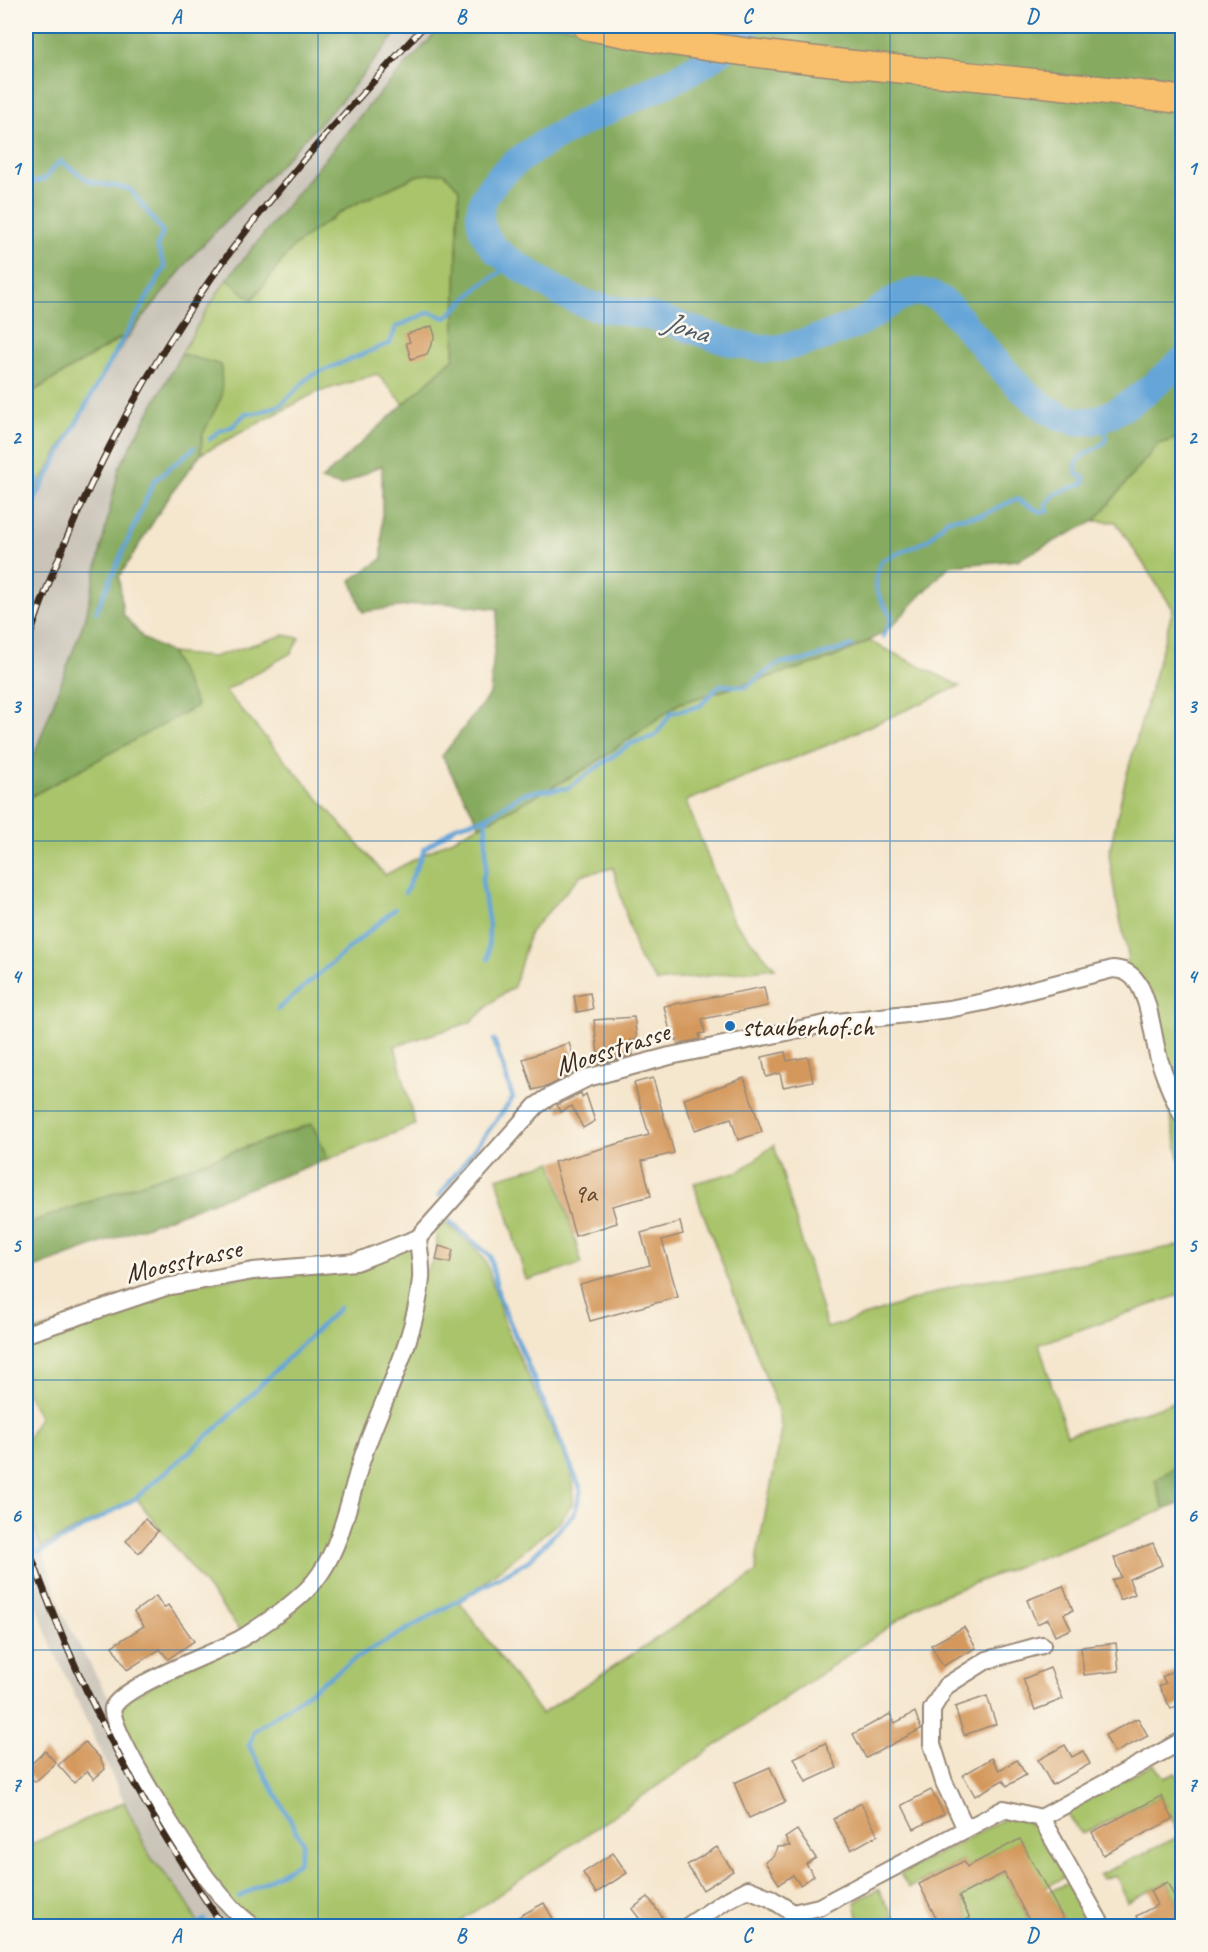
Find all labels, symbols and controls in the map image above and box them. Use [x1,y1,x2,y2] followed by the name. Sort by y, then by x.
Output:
[171,4,183,29] text: A
[456,4,468,29] text: B
[742,4,754,29] text: C
[1026,4,1040,29] text: D
[12,156,23,181] text: 1
[1188,156,1199,181] text: 1
[656,301,716,353] water label: Jona
[12,425,23,450] text: 2
[1188,425,1199,450] text: 2
[12,694,23,719] text: 3
[1188,694,1199,719] text: 3
[12,964,24,989] text: 4
[1188,964,1200,989] text: 4
[742,1009,875,1044] place label: stauberhof.ch
[551,1013,675,1083] street label: Moosstrasse
[723,1019,737,1033] marker: stauberhof.ch
[573,1177,598,1210] house number: 9a
[122,1230,246,1291] street label: Moosstrasse
[12,1233,23,1258] text: 5
[1188,1233,1199,1258] text: 5
[11,1503,22,1528] text: 6
[1187,1503,1198,1528] text: 6
[12,1772,23,1797] text: 7
[1188,1772,1199,1797] text: 7
[171,1923,183,1948] text: A
[456,1923,468,1948] text: B
[742,1923,754,1948] text: C
[1026,1923,1040,1948] text: D

